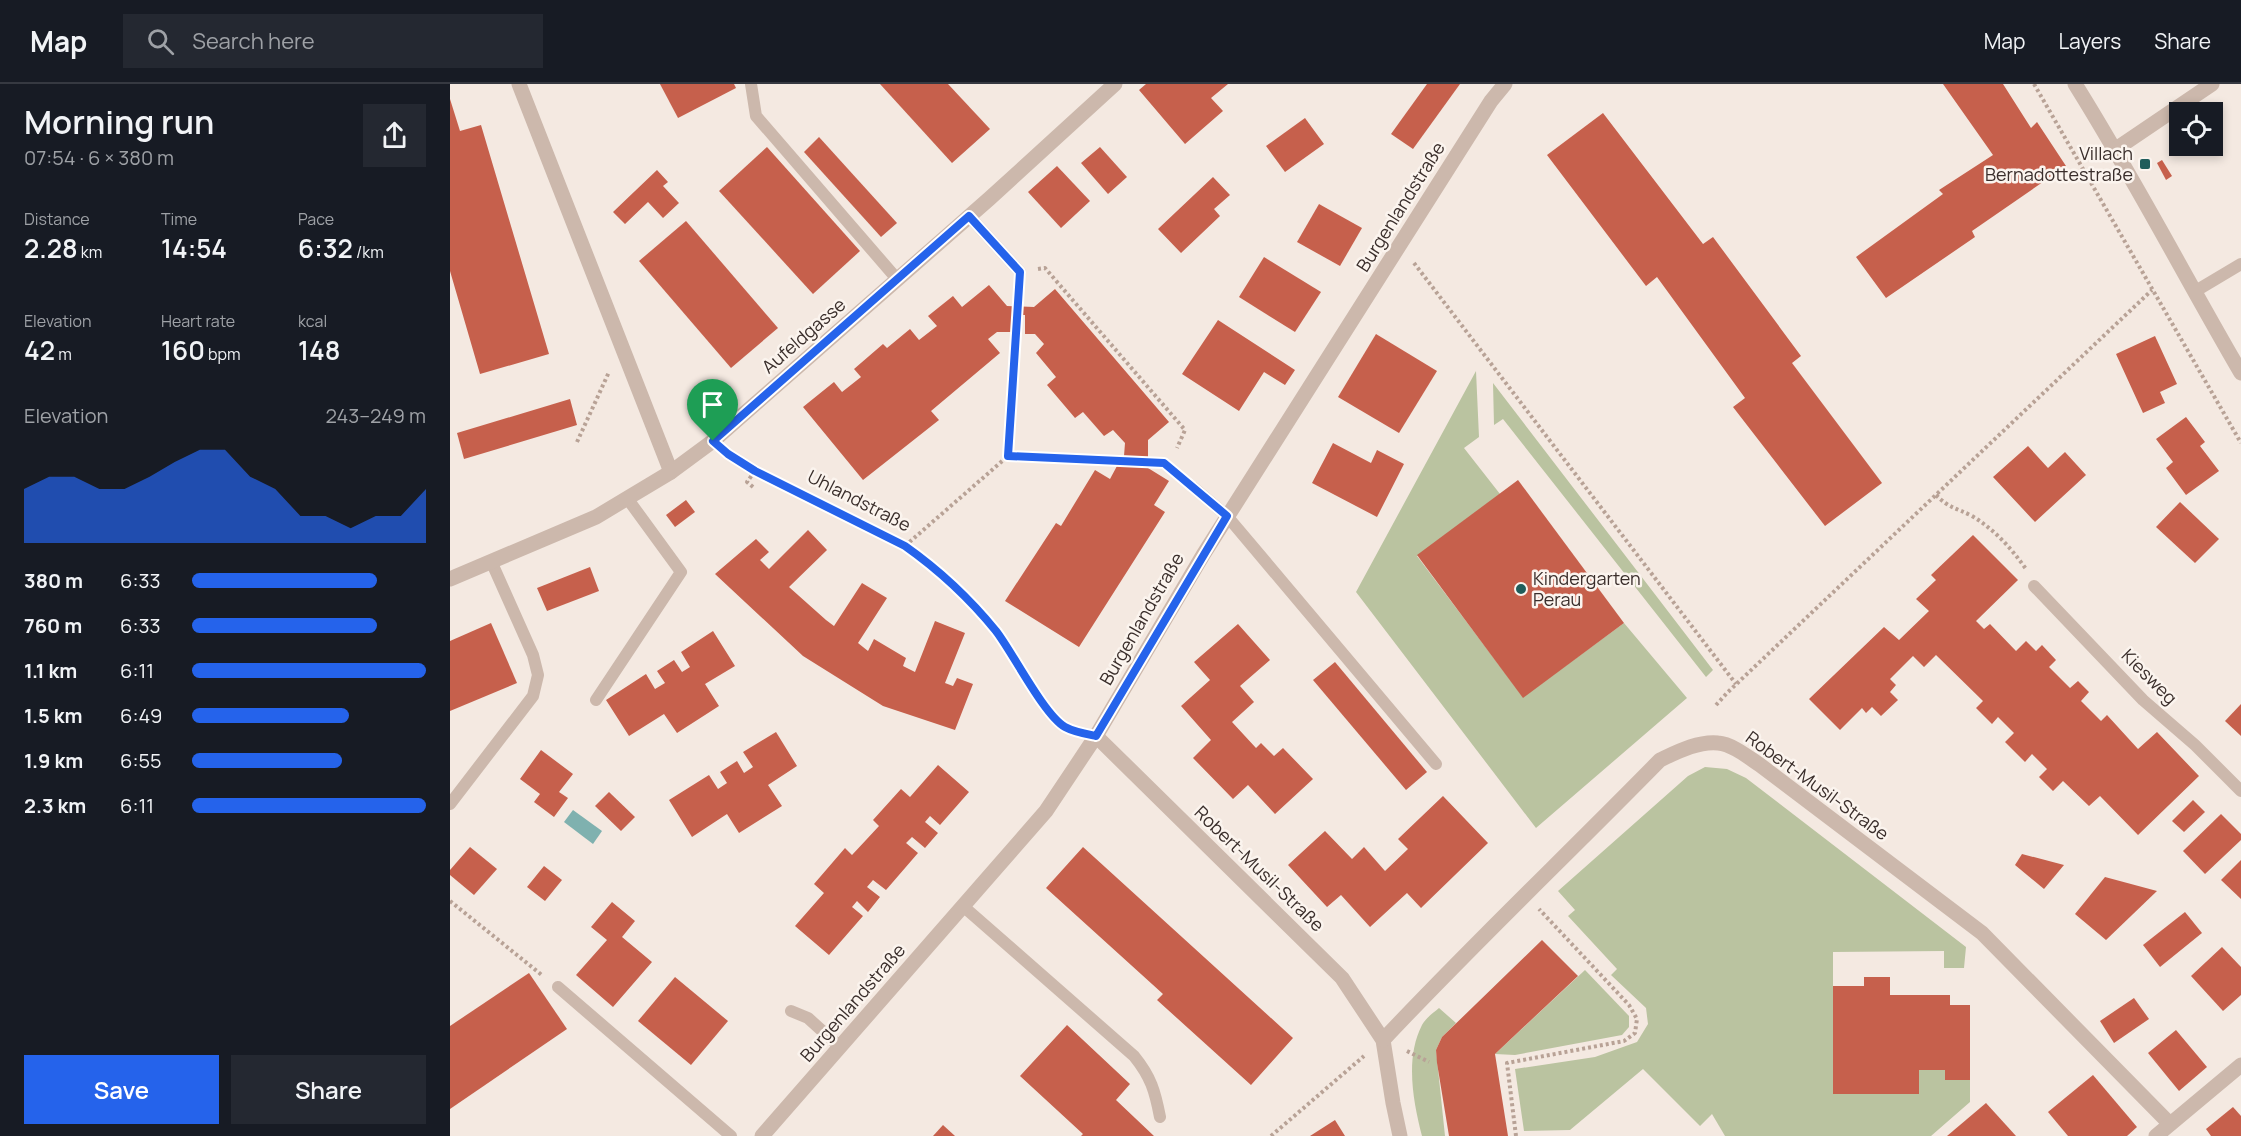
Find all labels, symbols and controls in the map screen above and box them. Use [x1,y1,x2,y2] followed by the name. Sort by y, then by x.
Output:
[123,14,543,68] search box
[30,22,87,60] text: Map
[144,25,177,58] icon: search
[192,26,315,56] text: Search here
[1984,27,2025,55] text: Map
[2058,27,2121,55] text: Layers
[2154,27,2211,55] text: Share
[24,99,214,144] text: Morning run
[2169,102,2223,156] map controls
[2169,102,2223,156] button: locate
[363,104,426,167] button: share
[1350,137,1450,276] street label: Burgenlandstraße
[1985,141,2133,186] place label: Villach Bernadottestraße
[24,144,174,171] text: 07:54 · 6 × 380 m
[2138,157,2152,171] marker: Villach Bernadottestraße
[24,208,90,230] text: Distance
[161,208,197,230] text: Time
[298,208,334,230] text: Pace
[24,230,78,266] text: 2.28
[161,230,227,266] text: 14:54
[298,230,353,266] text: 6:32
[78,241,102,263] text: km
[353,241,384,263] text: /km
[756,292,850,378] street label: Aufeldgasse
[24,310,92,332] text: Elevation
[161,310,235,332] text: Heart rate
[298,310,327,332] text: kcal
[24,332,55,368] text: 42
[161,332,205,368] text: 160
[298,332,340,368] text: 148
[55,343,72,365] text: m
[205,343,241,365] text: bpm
[687,379,738,441] pin
[696,388,729,421] icon: arrive
[24,402,108,429] text: Elevation
[325,402,426,429] text: 243–249 m
[804,464,915,536] street label: Uhlandstraße
[1093,548,1189,689] street label: Burgenlandstraße
[1533,566,1641,611] place label: Kindergarten Perau
[24,567,83,594] text: 380 m
[120,567,161,594] text: 6:33
[1514,582,1528,596] marker: Kindergarten Perau
[24,612,82,639] text: 760 m
[120,612,161,639] text: 6:33
[2117,643,2183,709] street label: Kiesweg
[24,657,77,684] text: 1.1 km
[120,657,154,684] text: 6:11
[24,702,83,729] text: 1.5 km
[120,702,162,729] text: 6:49
[1741,725,1894,845] street label: Robert-Musil-Straße
[24,747,83,774] text: 1.9 km
[120,747,162,774] text: 6:55
[24,792,86,819] text: 2.3 km
[120,792,154,819] text: 6:11
[1190,800,1330,936] street label: Robert-Musil-Straße
[794,938,910,1066] street label: Burgenlandstraße
[24,1055,219,1124] button: Save
[231,1055,426,1124] button: Share

